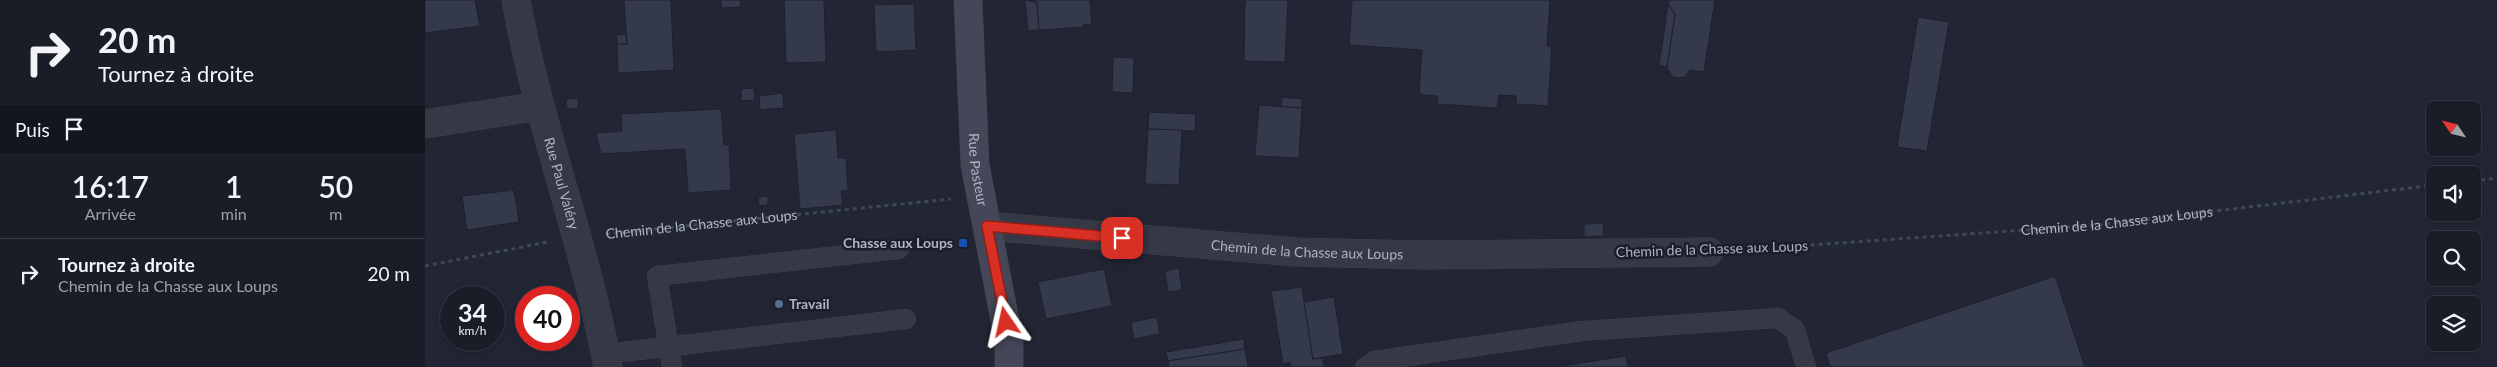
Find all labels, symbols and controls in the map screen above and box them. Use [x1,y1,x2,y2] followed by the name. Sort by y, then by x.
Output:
[98,18,176,60] text: 20 m
[15,20,80,85] icon: right
[98,60,254,87] text: Tournez à droite
[2426,101,2481,156] north arrow
[2426,101,2481,351] map controls
[60,115,88,143] icon: arrive
[15,118,50,141] text: Puis
[966,133,992,208] street label: Rue Pasteur
[541,135,583,232] street label: Rue Paul Valéry
[2426,166,2481,221] button: sound
[72,168,149,204] text: 16:17
[225,168,242,204] text: 1
[318,168,353,204] text: 50
[2020,202,2214,238] street label: Chemin de la Chasse aux Loups
[85,204,136,223] text: Arrivée
[221,204,247,223] text: min
[329,204,342,223] text: m
[605,206,798,242] street label: Chemin de la Chasse aux Loups
[1101,217,1143,259] pin
[1108,224,1136,252] icon: arrive
[2426,231,2481,286] button: search
[843,234,953,251] place label: Chasse aux Loups
[1210,236,1403,263] street label: Chemin de la Chasse aux Loups
[957,237,969,249] marker: Chasse aux Loups
[1616,237,1808,260] street label: Chemin de la Chasse aux Loups
[58,253,195,276] text: Tournez à droite
[15,260,43,288] icon: right
[367,262,410,285] text: 20 m
[58,276,278,295] text: Chemin de la Chasse aux Loups
[515,286,580,351] speed limit sign: 40
[789,295,829,312] place label: Travail
[979,295,1031,347] position arrow
[2426,296,2481,351] button: layers
[458,297,487,327] text: 34
[773,298,785,310] marker: Travail
[458,323,487,338] text: km/h

